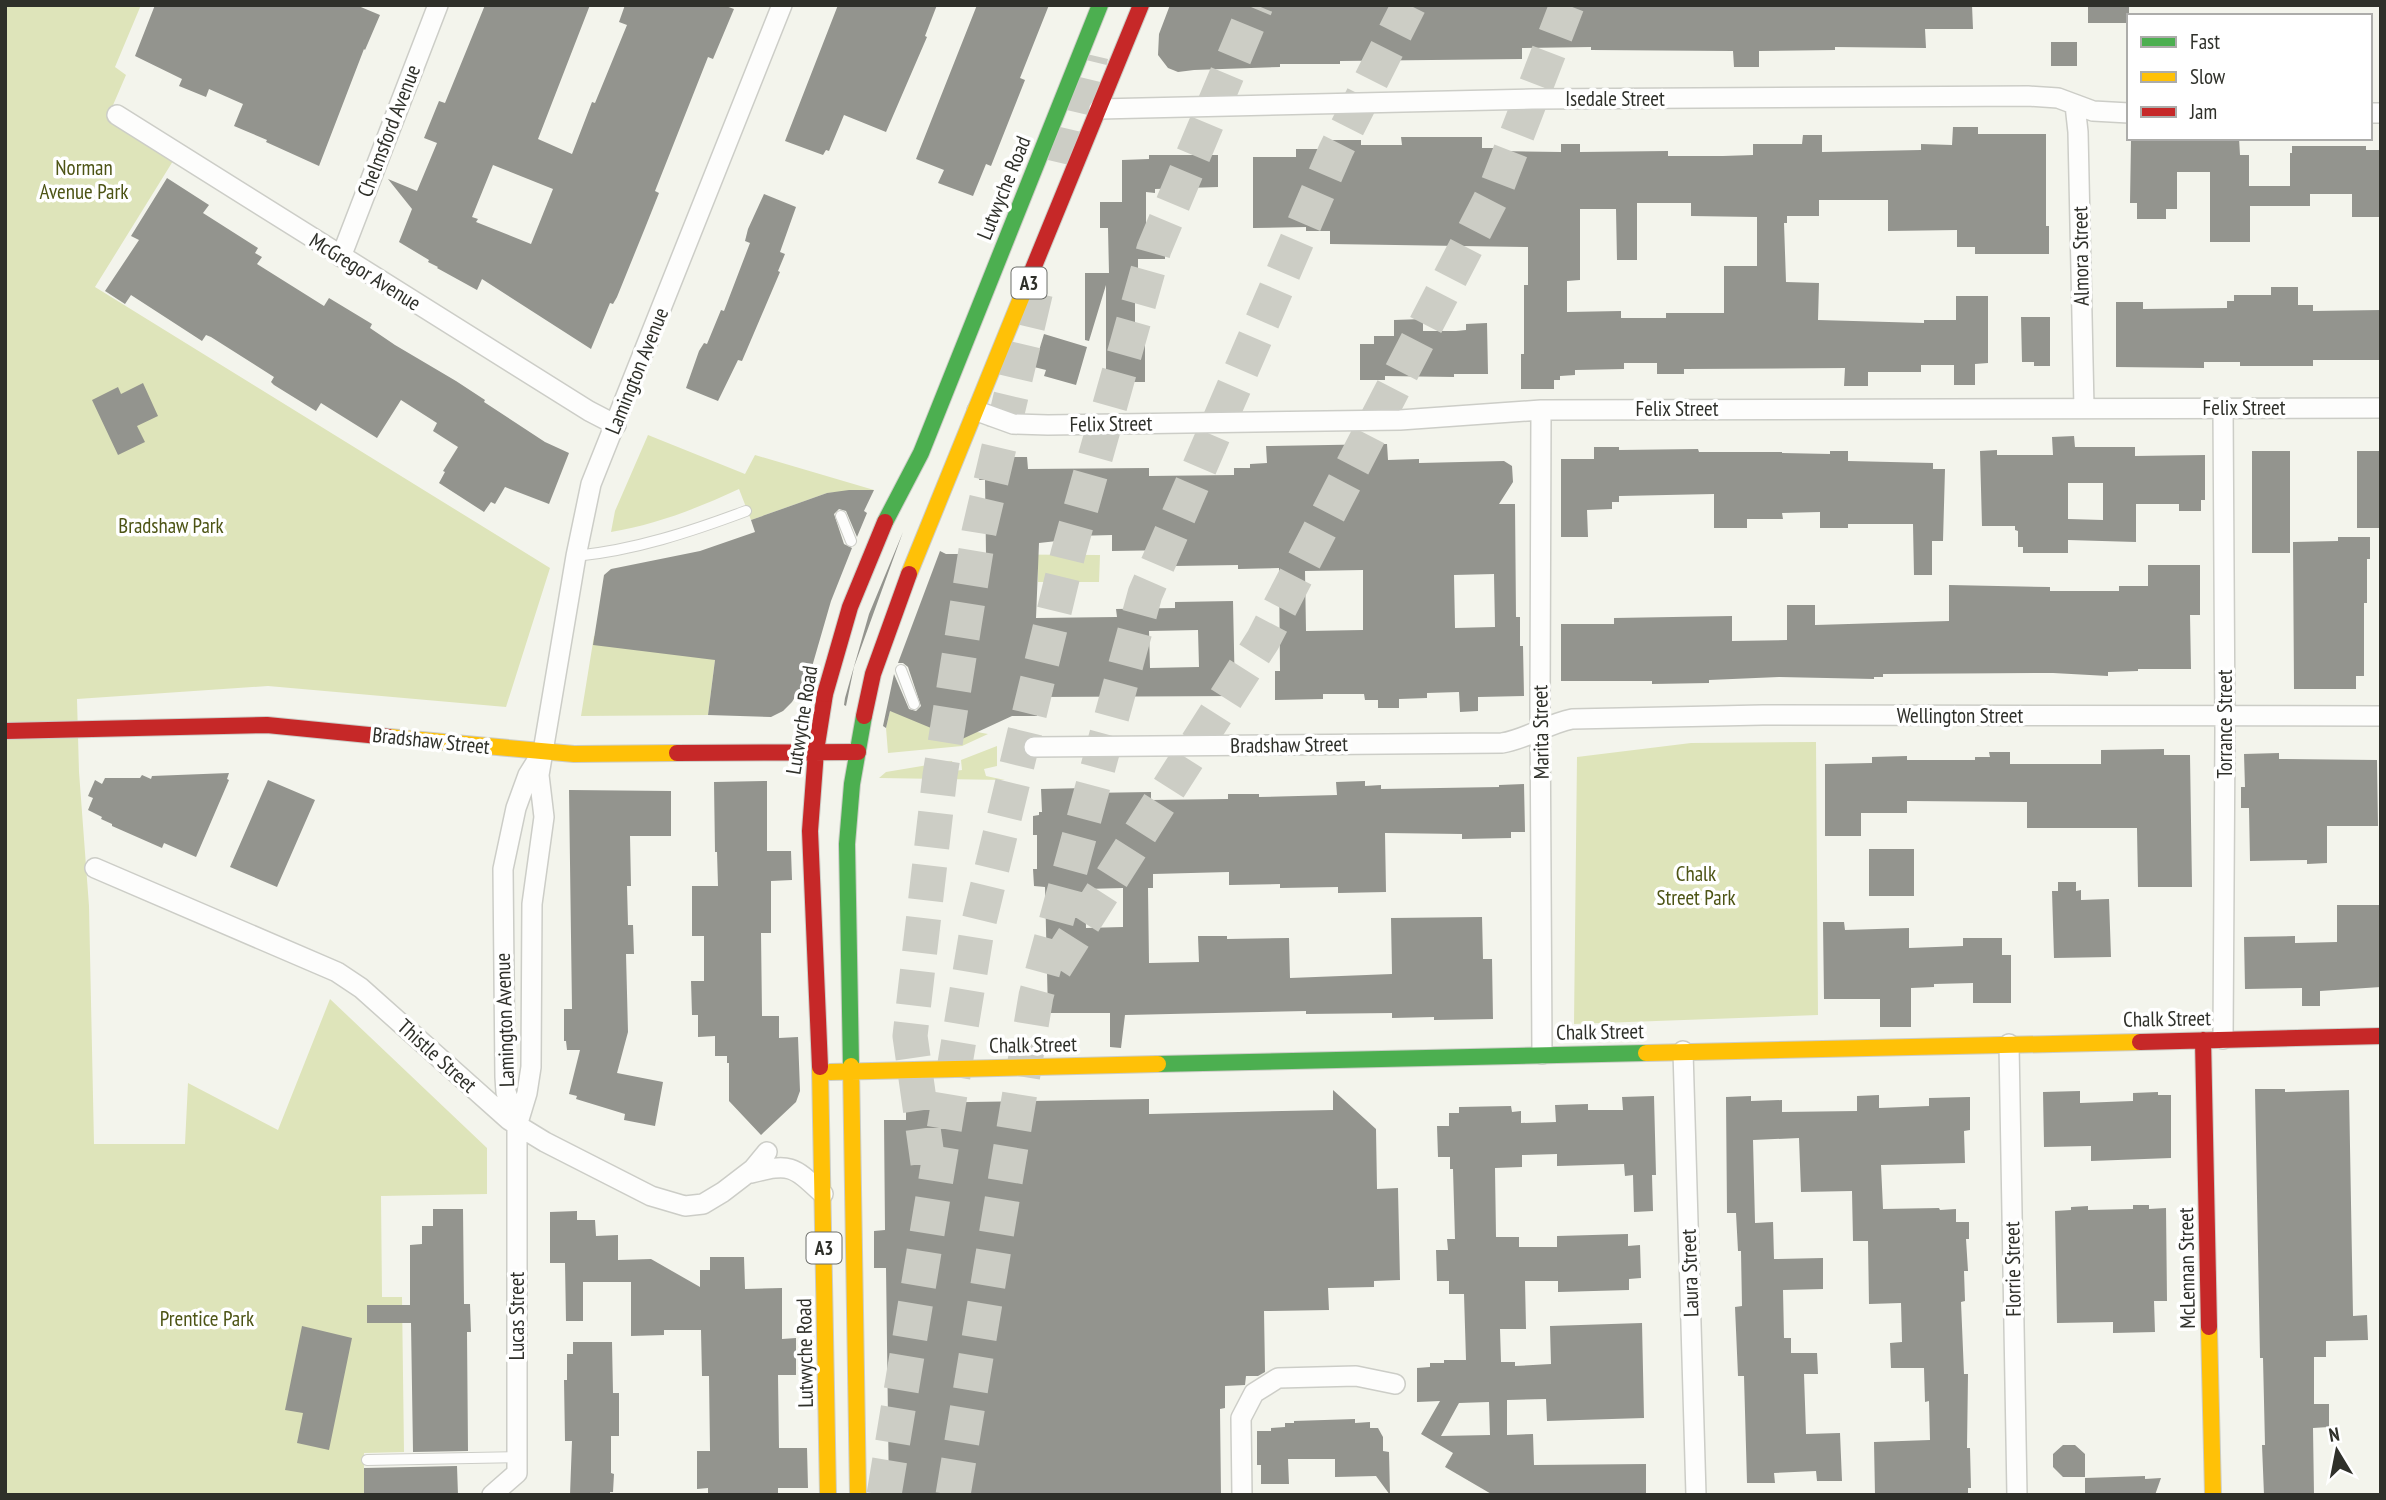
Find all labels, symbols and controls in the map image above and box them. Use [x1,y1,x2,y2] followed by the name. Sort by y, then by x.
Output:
[2127,14,2372,140] legend
[2190,28,2220,55] text: Fast
[351,61,426,201] street label: Chelmsford Avenue
[2190,63,2226,90] text: Slow
[1565,85,1665,112] street label: Isedale Street
[2189,98,2217,125] text: Jam
[971,132,1037,244] street label: Lutwyche Road
[40,154,128,205] park label: Norman Avenue Park
[2066,206,2095,306] street label: Almora Street
[305,227,426,317] street label: McGregor Avenue
[1012,268,1046,298] road number: A3
[599,304,674,438] street label: Lamington Avenue
[2203,394,2286,421] street label: Felix Street
[1636,395,1719,422] street label: Felix Street
[1069,409,1153,438] street label: Felix Street
[118,512,224,539] park label: Bradshaw Park
[780,664,823,776] street label: Lutwyche Road
[2211,669,2238,779] street label: Torrance Street
[1526,684,1555,779] street label: Marita Street
[1897,702,2023,729] street label: Wellington Street
[371,721,491,760] street label: Bradshaw Street
[1230,730,1348,759] street label: Bradshaw Street
[1656,860,1736,911] park label: Chalk Street Park
[489,952,520,1088] street label: Lamington Avenue
[2123,1004,2211,1033] street label: Chalk Street
[392,1013,483,1098] street label: Thistle Street
[1556,1017,1644,1046] street label: Chalk Street
[989,1030,1077,1059] street label: Chalk Street
[2172,1207,2201,1329] street label: McLennan Street
[1998,1221,2027,1317] street label: Florrie Street
[1674,1228,1705,1317] street label: Laura Street
[806,1232,842,1264] road number: A3
[503,1272,530,1360] street label: Lucas Street
[790,1298,819,1408] street label: Lutwyche Road
[160,1305,254,1332] park label: Prentice Park
[2302,1416,2372,1486] north arrow
[2327,1422,2341,1447] text: N

